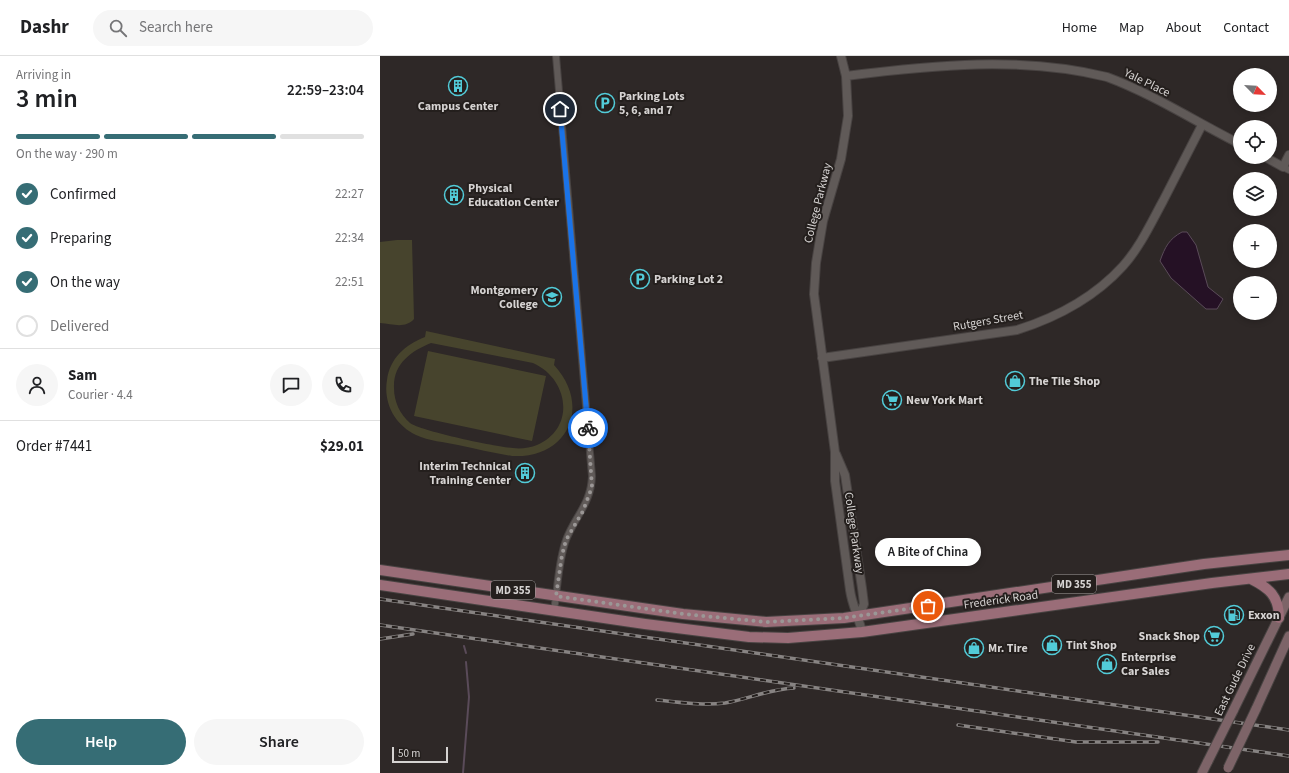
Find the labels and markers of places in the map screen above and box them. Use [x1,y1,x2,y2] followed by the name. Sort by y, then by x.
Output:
[447,75,469,97] building icon: Campus Center
[619,88,685,119] place label: Parking Lots 5, 6, and 7
[543,92,577,126] pin
[594,92,616,114] parking icon: Parking Lots 5, 6, and 7
[418,98,498,115] place label: Campus Center
[468,180,559,211] place label: Physical Education Center
[443,184,465,206] building icon: Physical Education Center
[629,268,651,290] parking icon: Parking Lot 2
[654,271,723,288] place label: Parking Lot 2
[470,282,539,313] place label: Montgomery College
[541,286,563,308] school or university icon: Montgomery College
[1004,370,1026,392] shop icon: The Tile Shop
[1029,373,1100,390] place label: The Tile Shop
[881,389,903,411] supermarket icon: New York Mart
[906,392,983,409] place label: New York Mart
[419,458,512,489] place label: Interim Technical Training Center
[514,462,536,484] building icon: Interim Technical Training Center
[875,538,981,566] callout: A Bite of China
[911,589,945,623] pin
[1223,604,1245,626] fuel station icon: Exxon
[1248,607,1280,624] place label: Exxon
[1203,625,1225,647] supermarket icon: Snack Shop
[1138,628,1200,645] place label: Snack Shop
[1041,634,1063,656] shop icon: Tint Shop
[963,637,985,659] shop icon: Mr. Tire
[1066,637,1117,654] place label: Tint Shop
[988,640,1028,657] place label: Mr. Tire
[1121,649,1176,680] place label: Enterprise Car Sales
[1096,653,1118,675] shop icon: Enterprise Car Sales

